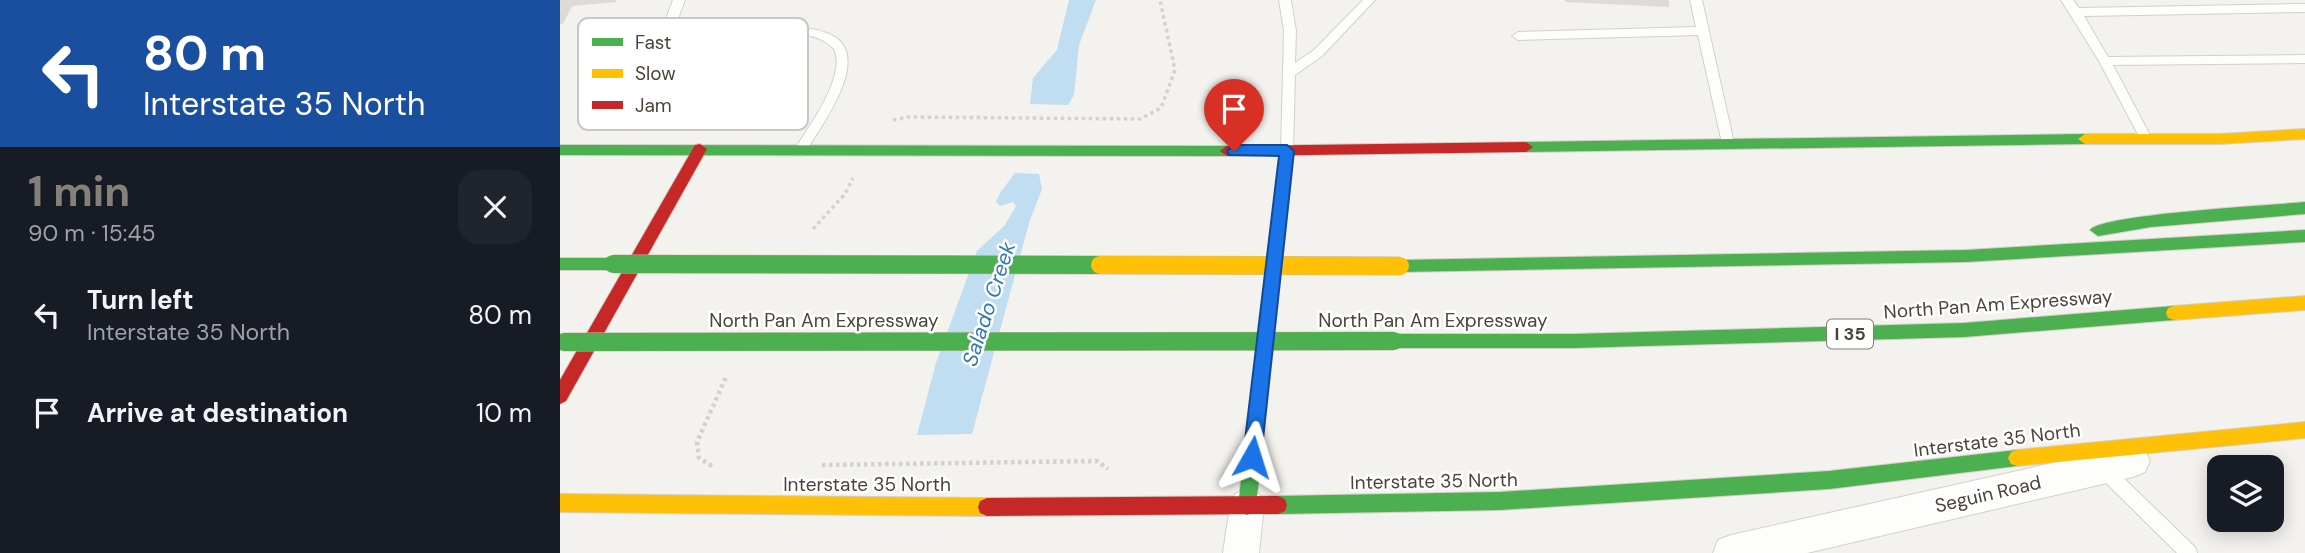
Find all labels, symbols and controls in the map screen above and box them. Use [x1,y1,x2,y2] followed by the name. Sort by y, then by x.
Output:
[578,18,808,130] legend
[143,21,266,85] text: 80 m
[28,28,119,119] icon: left
[635,30,671,55] text: Fast
[635,61,676,86] text: Slow
[1204,79,1264,151] pin
[143,83,425,125] text: Interstate 35 North
[1215,90,1253,128] icon: arrive
[635,93,672,118] text: Jam
[28,164,130,219] text: 1 min
[458,170,532,244] button: close
[28,218,155,248] text: 90 m · 15:45
[956,238,1022,370] water label: Salado Creek
[87,283,194,317] text: Turn left
[1883,284,2114,324] street label: North Pan Am Expressway
[28,296,66,334] icon: left
[468,298,532,332] text: 80 m
[709,308,939,333] street label: North Pan Am Expressway
[1318,308,1548,333] street label: North Pan Am Expressway
[87,317,290,347] text: Interstate 35 North
[1827,320,1873,348] road number: I 35
[28,394,66,432] icon: arrive
[87,396,348,430] text: Arrive at destination
[476,396,532,430] text: 10 m
[1912,417,2082,463] street label: Interstate 35 North
[1215,420,1289,494] position arrow
[2207,455,2284,532] map controls
[2207,455,2284,532] button: layers
[1350,467,1518,495] street label: Interstate 35 North
[1933,470,2043,518] street label: Seguin Road
[783,472,951,497] street label: Interstate 35 North

